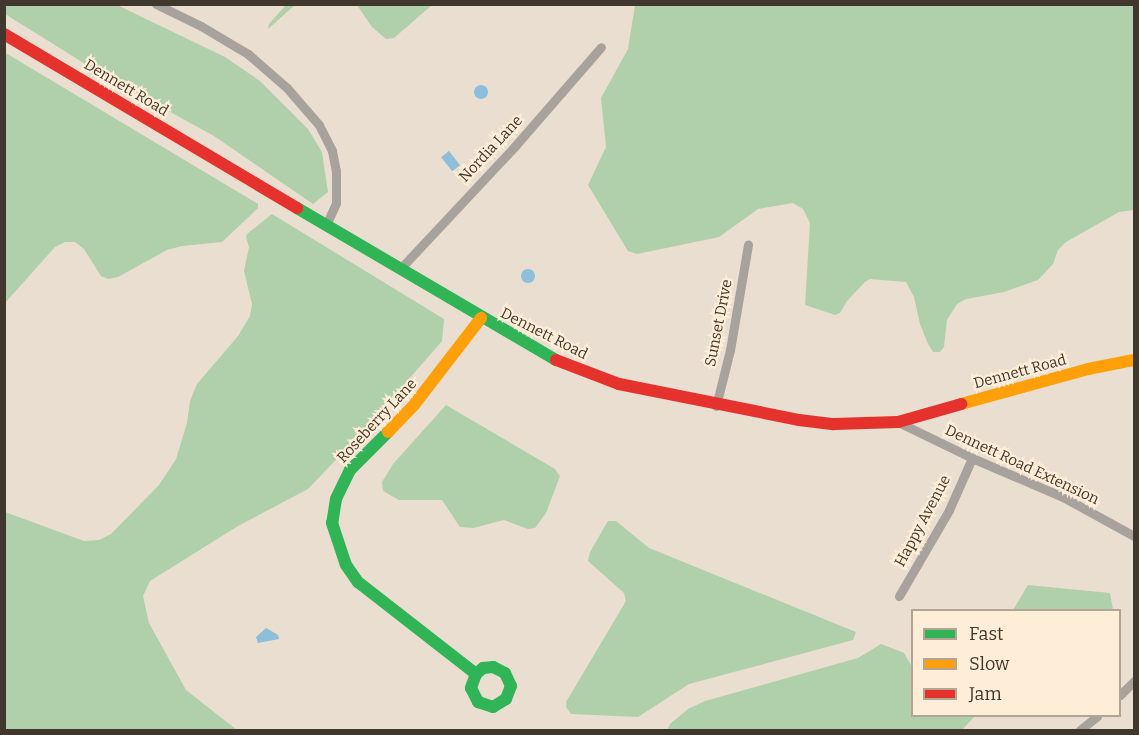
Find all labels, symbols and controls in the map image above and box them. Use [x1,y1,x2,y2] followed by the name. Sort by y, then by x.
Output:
[81,56,171,120] street label: Dennett Road
[455,112,527,186] street label: Nordia Lane
[702,278,736,368] street label: Sunset Drive
[498,304,590,364] street label: Dennett Road
[972,351,1068,393] street label: Dennett Road
[333,375,421,467] street label: Roseberry Lane
[942,421,1102,509] street label: Dennett Road Extension
[891,472,955,570] street label: Happy Avenue
[911,609,1121,717] legend
[969,623,1004,645] text: Fast
[969,653,1009,675] text: Slow
[969,683,1002,705] text: Jam

